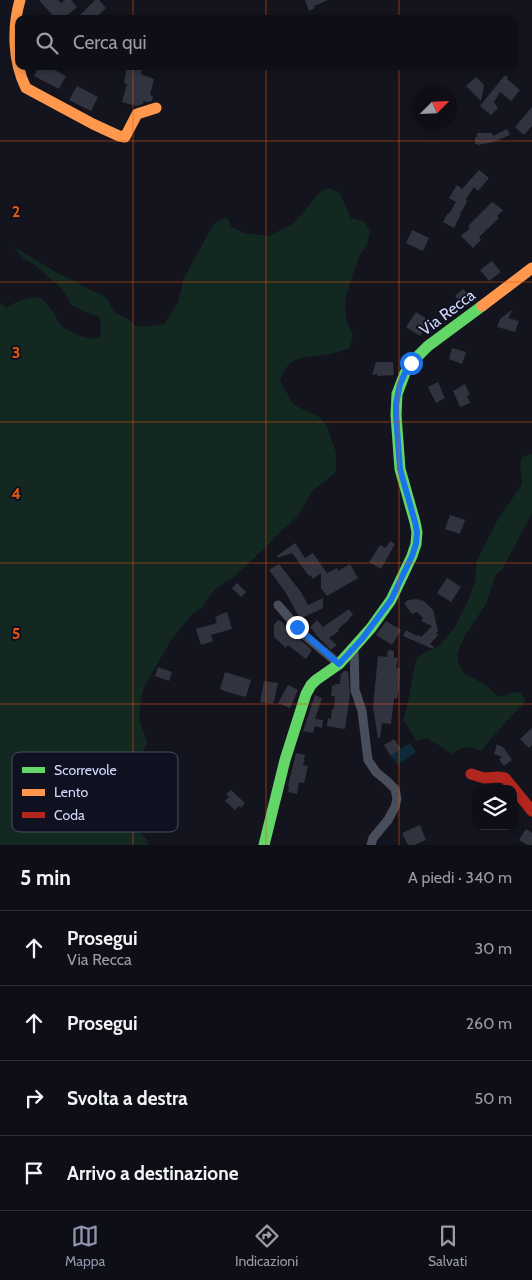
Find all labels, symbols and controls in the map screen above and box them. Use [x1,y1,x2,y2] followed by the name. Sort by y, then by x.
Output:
[15,15,517,70] search box
[33,29,61,57] icon: search
[73,31,147,54] text: Cerca qui
[412,85,457,130] north arrow
[12,202,20,221] text: 2
[416,285,479,339] street label: Via Recca
[12,343,20,362] text: 3
[400,352,423,375] route start
[11,484,21,503] text: 4
[286,616,309,639] route end
[12,624,20,643] text: 5
[12,752,178,832] legend
[54,761,117,779] text: Scorrevole
[54,783,88,801] text: Lento
[472,785,517,830] map controls
[472,785,517,830] button: layers
[54,806,85,824] text: Coda
[20,865,71,890] text: 5 min
[408,868,512,887] text: A piedi · 340 m
[67,927,138,950] text: Prosegui
[20,934,48,962] icon: ahead
[475,939,512,958] text: 30 m
[67,950,132,969] text: Via Recca
[20,1009,48,1037] icon: ahead
[67,1012,138,1035] text: Prosegui
[466,1014,512,1033] text: 260 m
[20,1084,48,1112] icon: right
[67,1087,188,1110] text: Svolta a destra
[475,1089,512,1108] text: 50 m
[20,1159,48,1187] icon: arrive
[67,1162,238,1185] text: Arrivo a destinazione
[65,1222,105,1270] tab: Mappa
[235,1222,298,1270] tab: Indicazioni
[428,1222,467,1270] tab: Salvati

